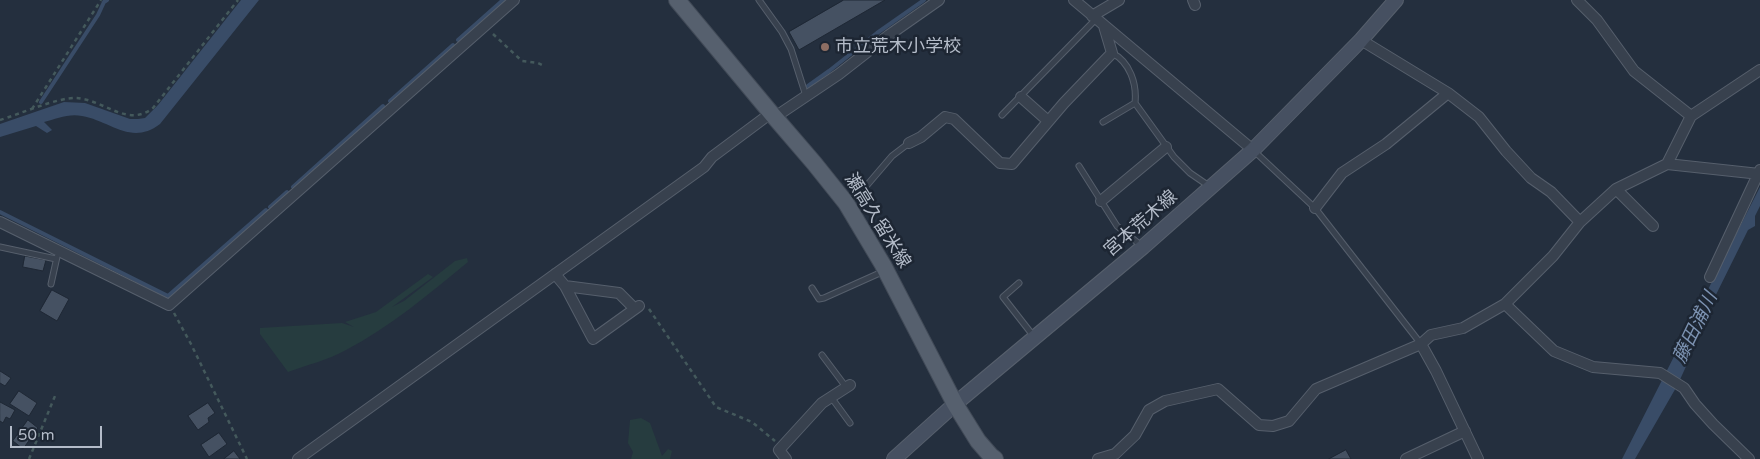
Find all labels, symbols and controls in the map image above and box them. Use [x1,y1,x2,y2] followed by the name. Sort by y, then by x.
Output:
[835,36,961,58] place label: 市立荒木小学校
[819,41,831,53] marker: 市立荒木小学校
[839,169,915,273] street label: 瀬高久留米線
[1100,186,1182,262] street label: 宮本荒木線
[1669,289,1723,367] water label: 藤田浦川
[12,416,105,448] scale bar
[18,426,55,444] text: 50 m

